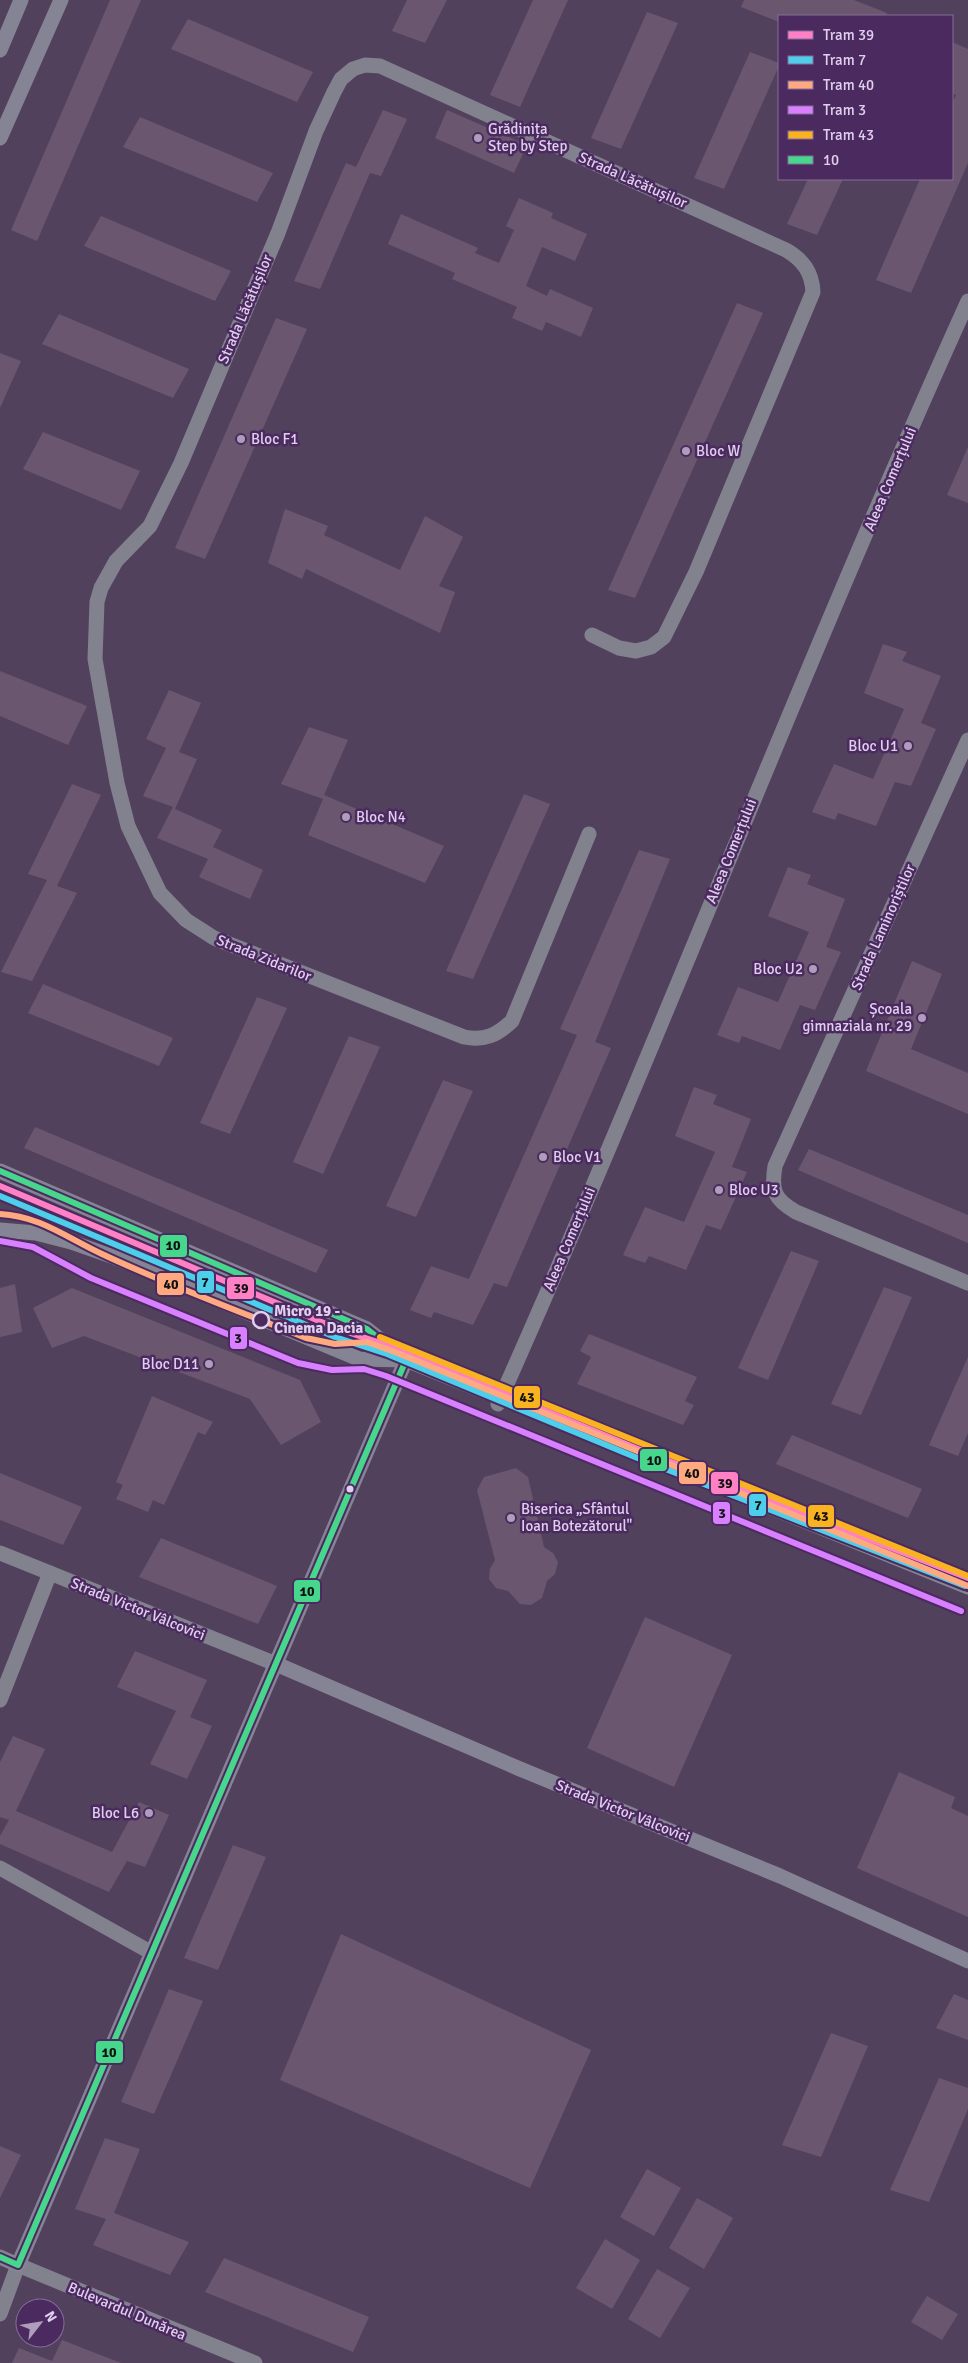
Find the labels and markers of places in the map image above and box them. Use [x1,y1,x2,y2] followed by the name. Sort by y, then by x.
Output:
[488,120,567,155] place label: Grădinița Step by Step
[472,132,484,144] marker: Grădinița Step by Step
[251,430,298,448] place label: Bloc F1
[235,433,247,445] marker: Bloc F1
[696,442,740,460] place label: Bloc W
[680,445,692,457] marker: Bloc W
[848,737,898,755] place label: Bloc U1
[902,740,914,752] marker: Bloc U1
[356,808,406,826] place label: Bloc N4
[340,811,352,823] marker: Bloc N4
[753,960,803,978] place label: Bloc U2
[807,963,819,975] marker: Bloc U2
[802,1000,912,1035] place label: Școala gimnaziala nr. 29
[916,1012,928,1024] marker: Școala gimnaziala nr. 29
[553,1148,601,1166] place label: Bloc V1
[537,1151,549,1163] marker: Bloc V1
[729,1181,779,1199] place label: Bloc U3
[713,1184,725,1196] marker: Bloc U3
[274,1302,364,1337] place label: Micro 19 - Cinema Dacia
[252,1311,270,1329] marker: Micro 19 - Cinema Dacia
[142,1355,199,1373] place label: Bloc D11
[203,1358,215,1370] marker: Bloc D11
[345,1484,355,1494] unlabelled marker
[521,1500,632,1535] place label: Biserica „Sfântul Ioan Botezătorul"
[505,1512,517,1524] marker: Biserica „Sfântul Ioan Botezătorul"
[92,1804,139,1822] place label: Bloc L6
[143,1807,155,1819] marker: Bloc L6

